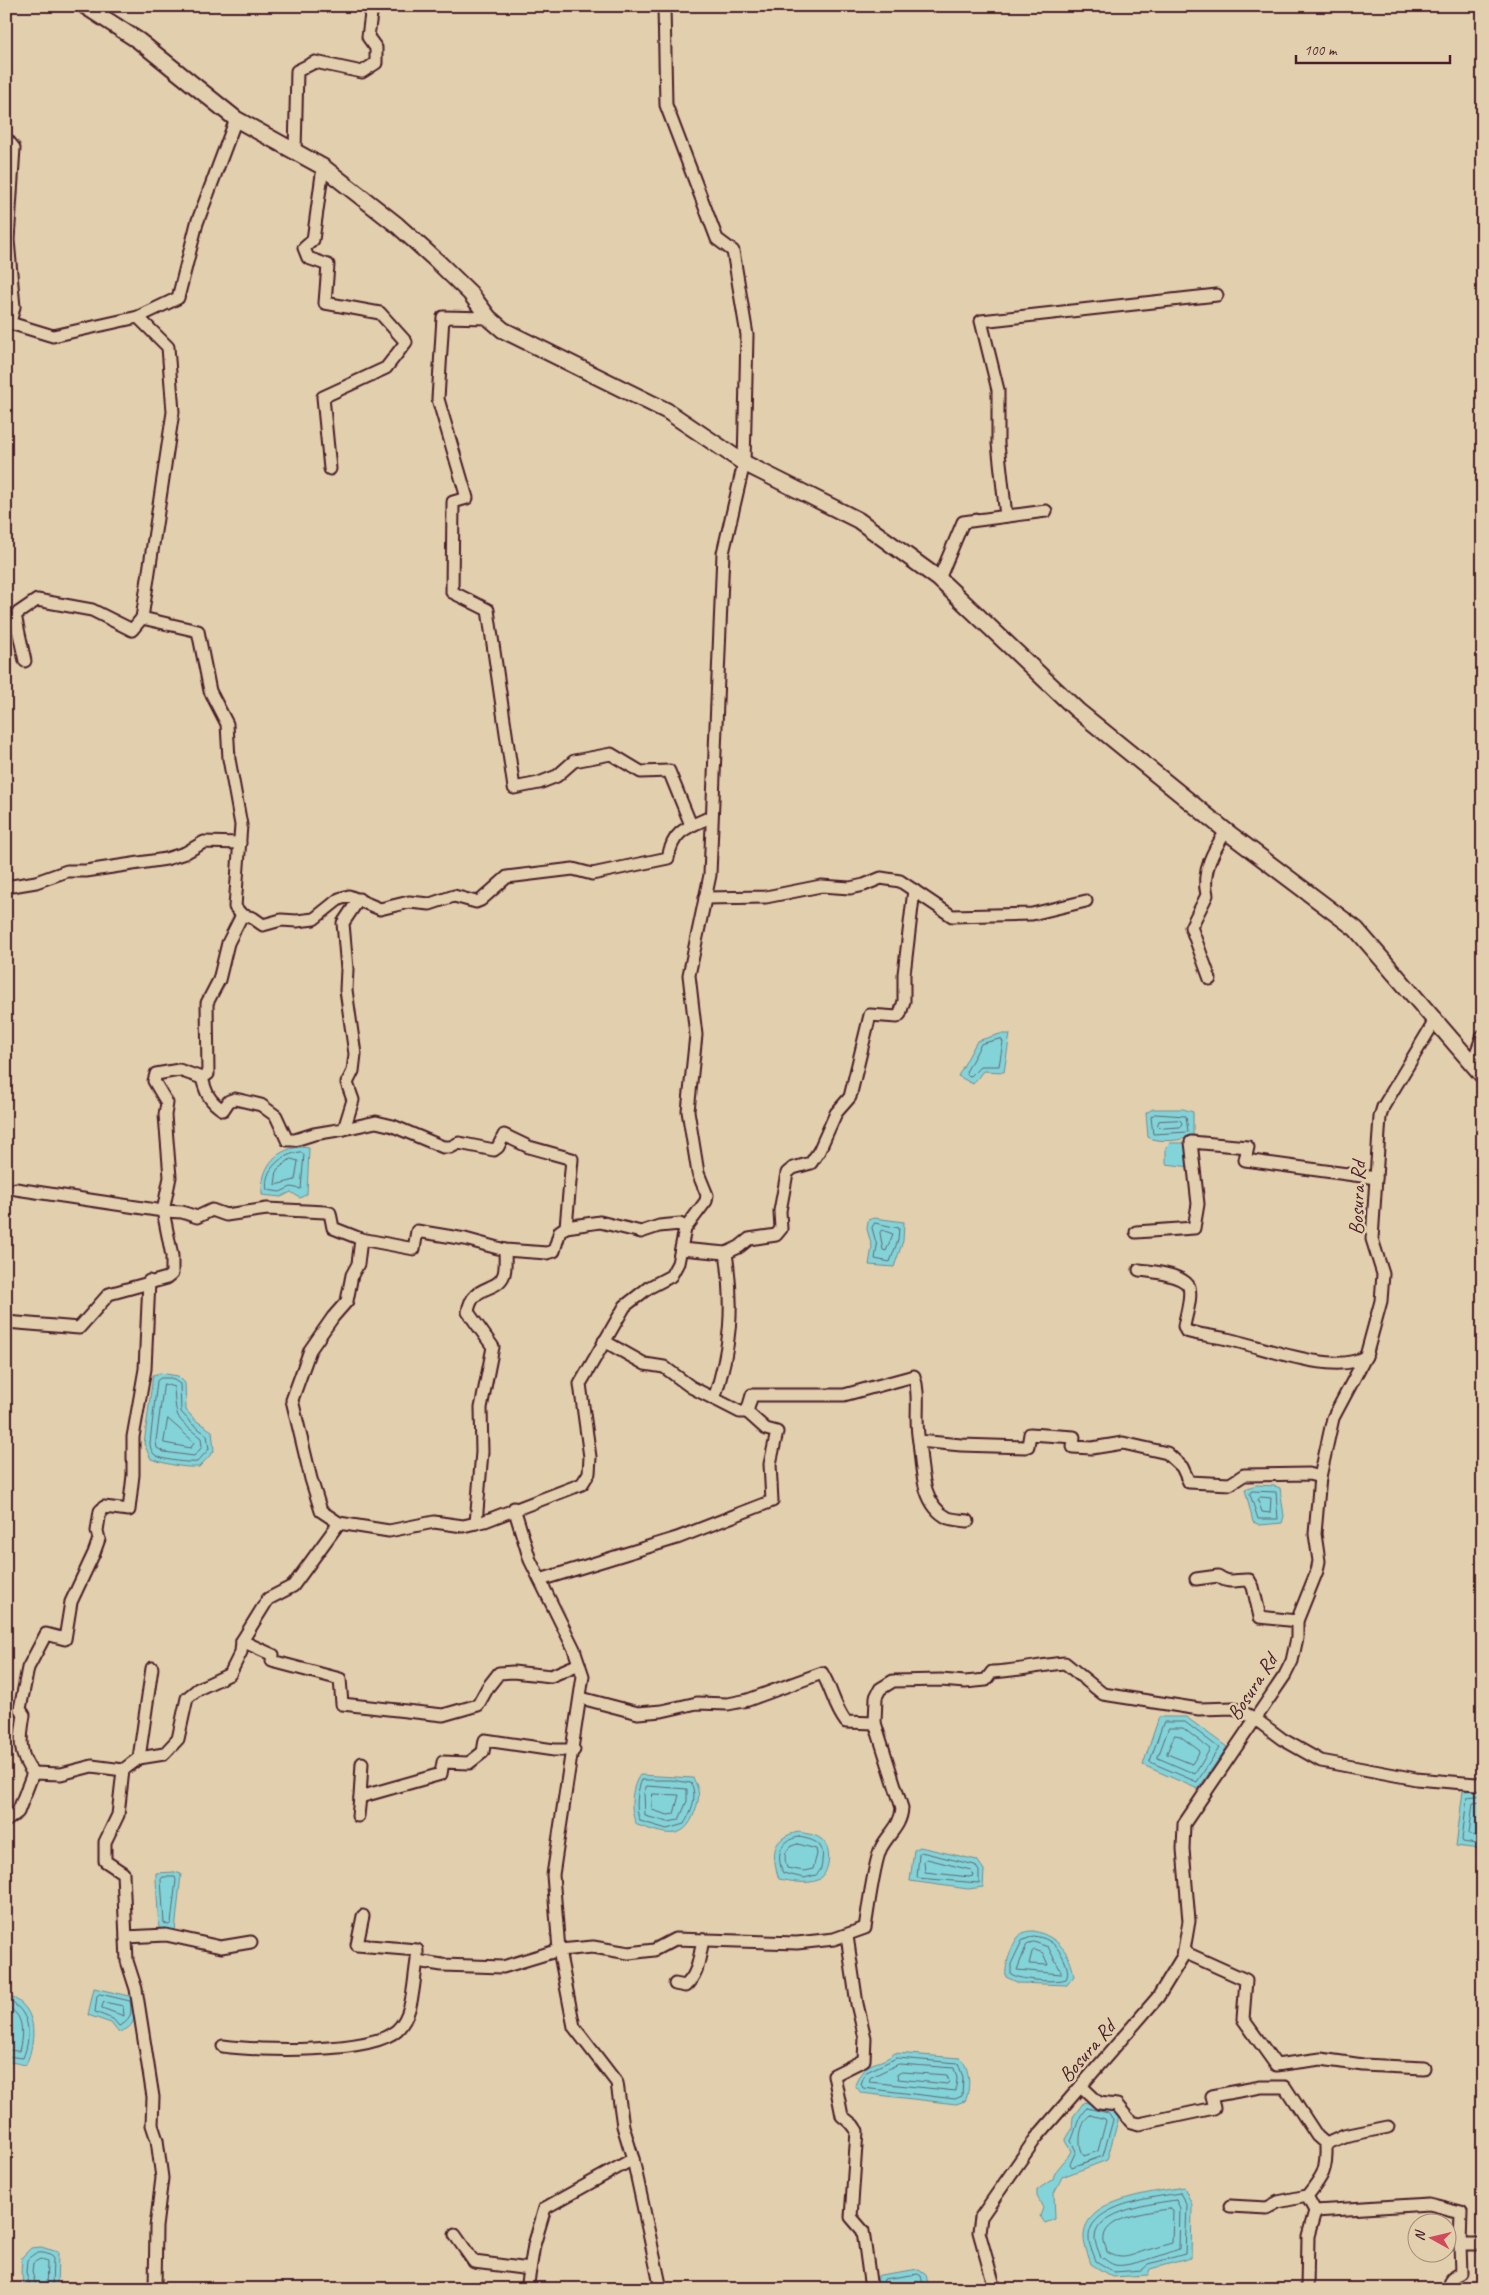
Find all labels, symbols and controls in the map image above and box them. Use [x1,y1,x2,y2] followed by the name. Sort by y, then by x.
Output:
[1296,32,1450,64] scale bar
[1304,41,1338,60] text: 100 m
[1343,1158,1371,1235] street label: Bosura Rd
[1221,1647,1285,1725] street label: Bosura Rd
[1053,2013,1123,2087] street label: Bosura Rd
[1406,2212,1456,2262] north arrow
[1411,2228,1429,2242] text: N

